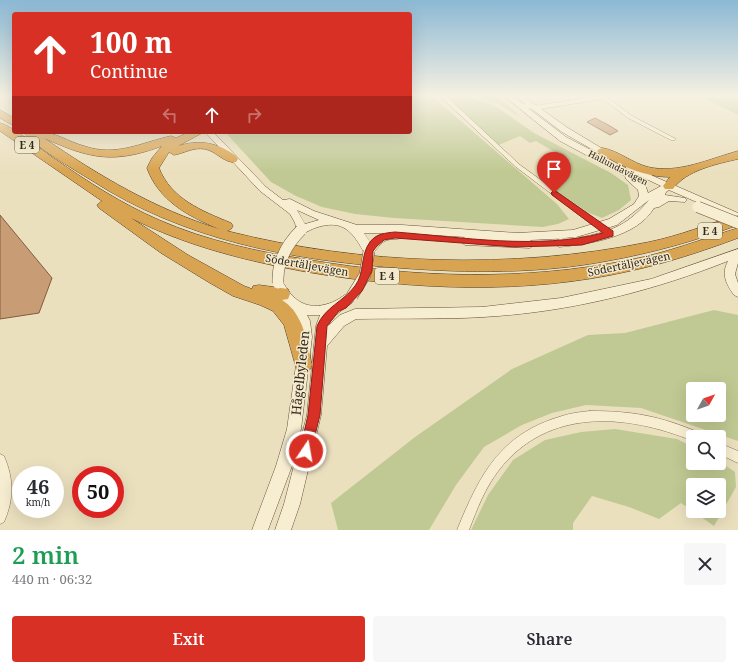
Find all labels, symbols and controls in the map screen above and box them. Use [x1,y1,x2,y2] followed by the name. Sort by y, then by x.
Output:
[90,23,172,61] text: 100 m
[24,28,76,80] icon: ahead
[90,59,168,83] text: Continue
[159,104,181,126] icon: left
[201,104,223,126] icon: ahead
[243,104,265,126] icon: right
[15,137,39,153] road number: E 4
[586,147,651,188] street label: Hallundavägen
[537,152,571,193] pin
[543,158,565,180] icon: arrive
[698,223,722,239] road number: E 4
[586,247,672,280] street label: Södertäljevägen
[264,250,350,279] street label: Södertäljevägen
[375,268,399,284] road number: E 4
[287,329,313,416] street label: Hågelbyleden
[686,382,726,422] north arrow
[686,382,726,518] map controls
[285,430,327,472] position arrow
[686,430,726,470] button: search
[72,466,124,518] speed limit sign: 50
[27,473,49,500] text: 46
[686,478,726,518] button: layers
[26,495,50,509] text: km/h
[12,538,79,571] text: 2 min
[684,543,726,585] button: close
[12,570,92,588] text: 440 m · 06:32
[12,616,365,662] button: Exit
[373,616,726,662] button: Share

